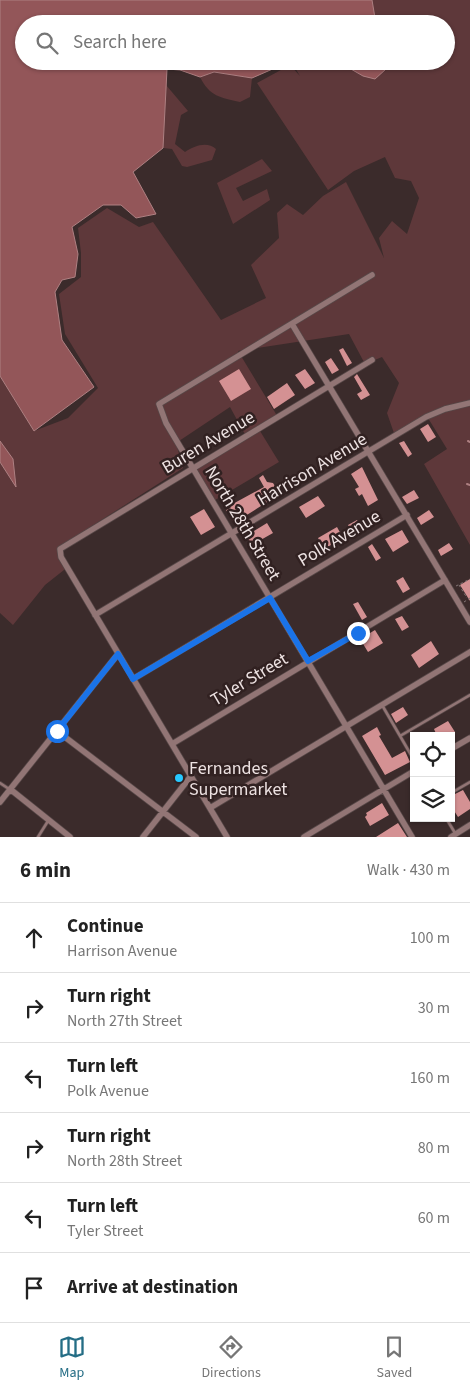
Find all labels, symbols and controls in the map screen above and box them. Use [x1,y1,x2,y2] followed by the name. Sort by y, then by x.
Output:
[15,15,455,70] search box
[33,29,61,57] icon: search
[73,29,167,56] text: Search here
[157,405,259,480] street label: Buren Avenue
[253,427,372,512] street label: Harrison Avenue
[198,461,287,585] street label: North 28th Street
[293,504,385,573] street label: Polk Avenue
[347,622,370,645] route end
[206,647,293,712] street label: Tyler Street
[46,720,69,743] route start
[410,732,455,822] map controls
[410,732,455,777] button: locate
[189,756,287,802] place label: Fernandes Supermarket
[173,772,185,784] marker: Fernandes Supermarket
[410,777,455,822] button: layers
[20,855,71,885] text: 6 min
[367,859,450,881] text: Walk · 430 m
[67,913,144,940] text: Continue
[20,924,48,952] icon: ahead
[410,927,450,949] text: 100 m
[67,940,177,962] text: Harrison Avenue
[67,983,151,1010] text: Turn right
[20,994,48,1022] icon: right
[418,997,450,1019] text: 30 m
[67,1010,182,1032] text: North 27th Street
[67,1053,138,1080] text: Turn left
[20,1064,48,1092] icon: left
[410,1067,450,1089] text: 160 m
[67,1080,149,1102] text: Polk Avenue
[67,1123,151,1150] text: Turn right
[20,1134,48,1162] icon: right
[418,1137,450,1159] text: 80 m
[67,1150,182,1172] text: North 28th Street
[67,1193,138,1220] text: Turn left
[20,1204,48,1232] icon: left
[418,1207,450,1229] text: 60 m
[67,1220,143,1242] text: Tyler Street
[20,1274,48,1302] icon: arrive
[67,1274,238,1301] text: Arrive at destination
[58,1333,86,1383] tab: Map
[202,1333,261,1383] tab: Directions
[376,1333,412,1383] tab: Saved

